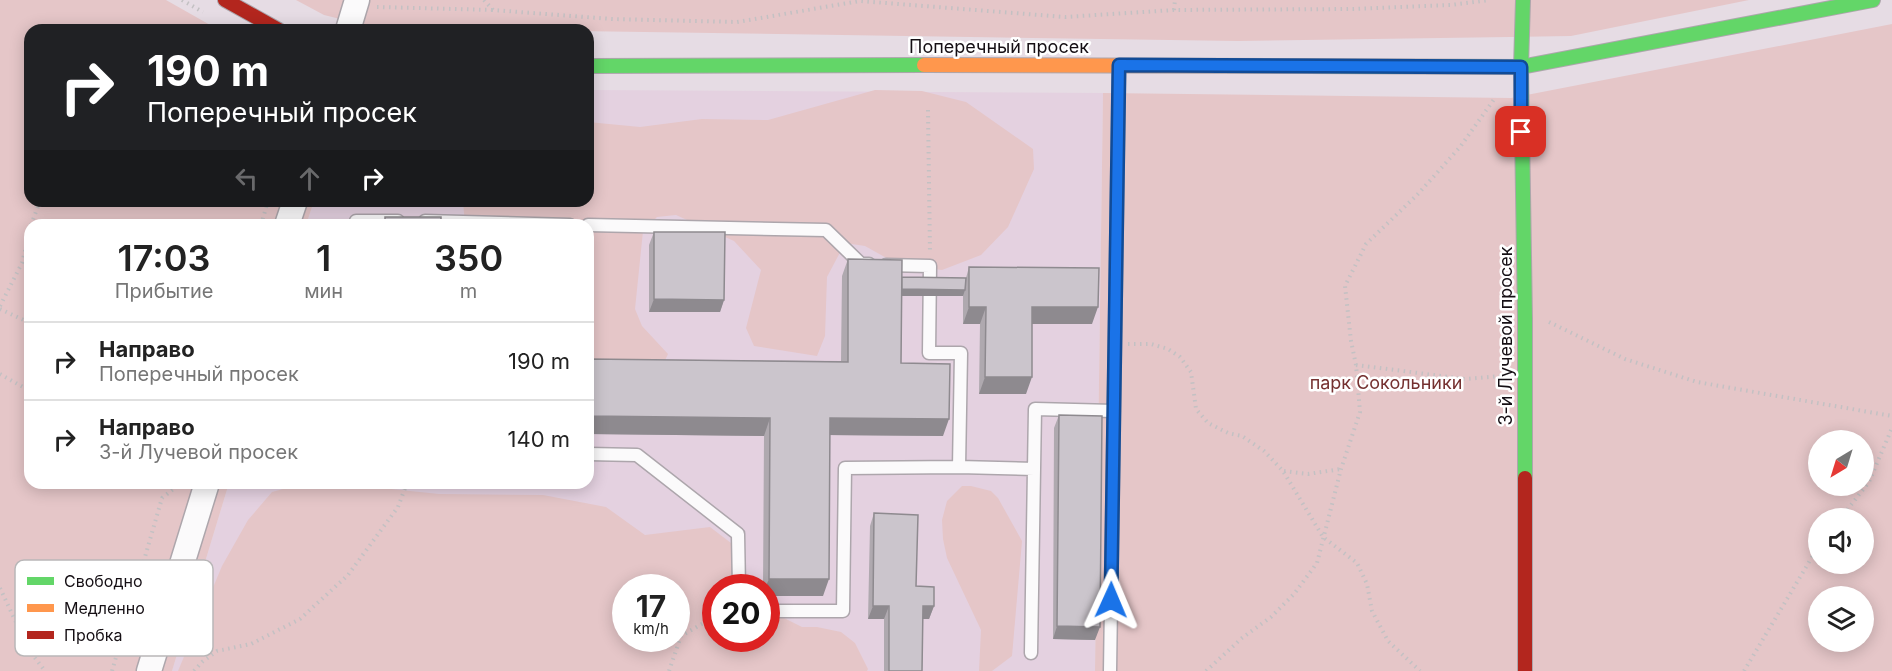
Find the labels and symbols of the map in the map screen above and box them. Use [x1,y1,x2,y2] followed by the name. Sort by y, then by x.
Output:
[909,36,1089,57] street label: Поперечный просек
[1495,106,1546,157] pin
[1495,246,1516,426] street label: 3-й Лучевой просек
[1310,372,1462,393] park label: парк Сокольники
[1808,430,1874,496] north arrow
[15,560,213,656] legend
[1079,568,1143,632] position arrow
[64,571,143,591] text: Свободно
[702,574,780,652] speed limit sign: 20
[64,598,145,618] text: Медленно
[64,625,122,645] text: Пробка

